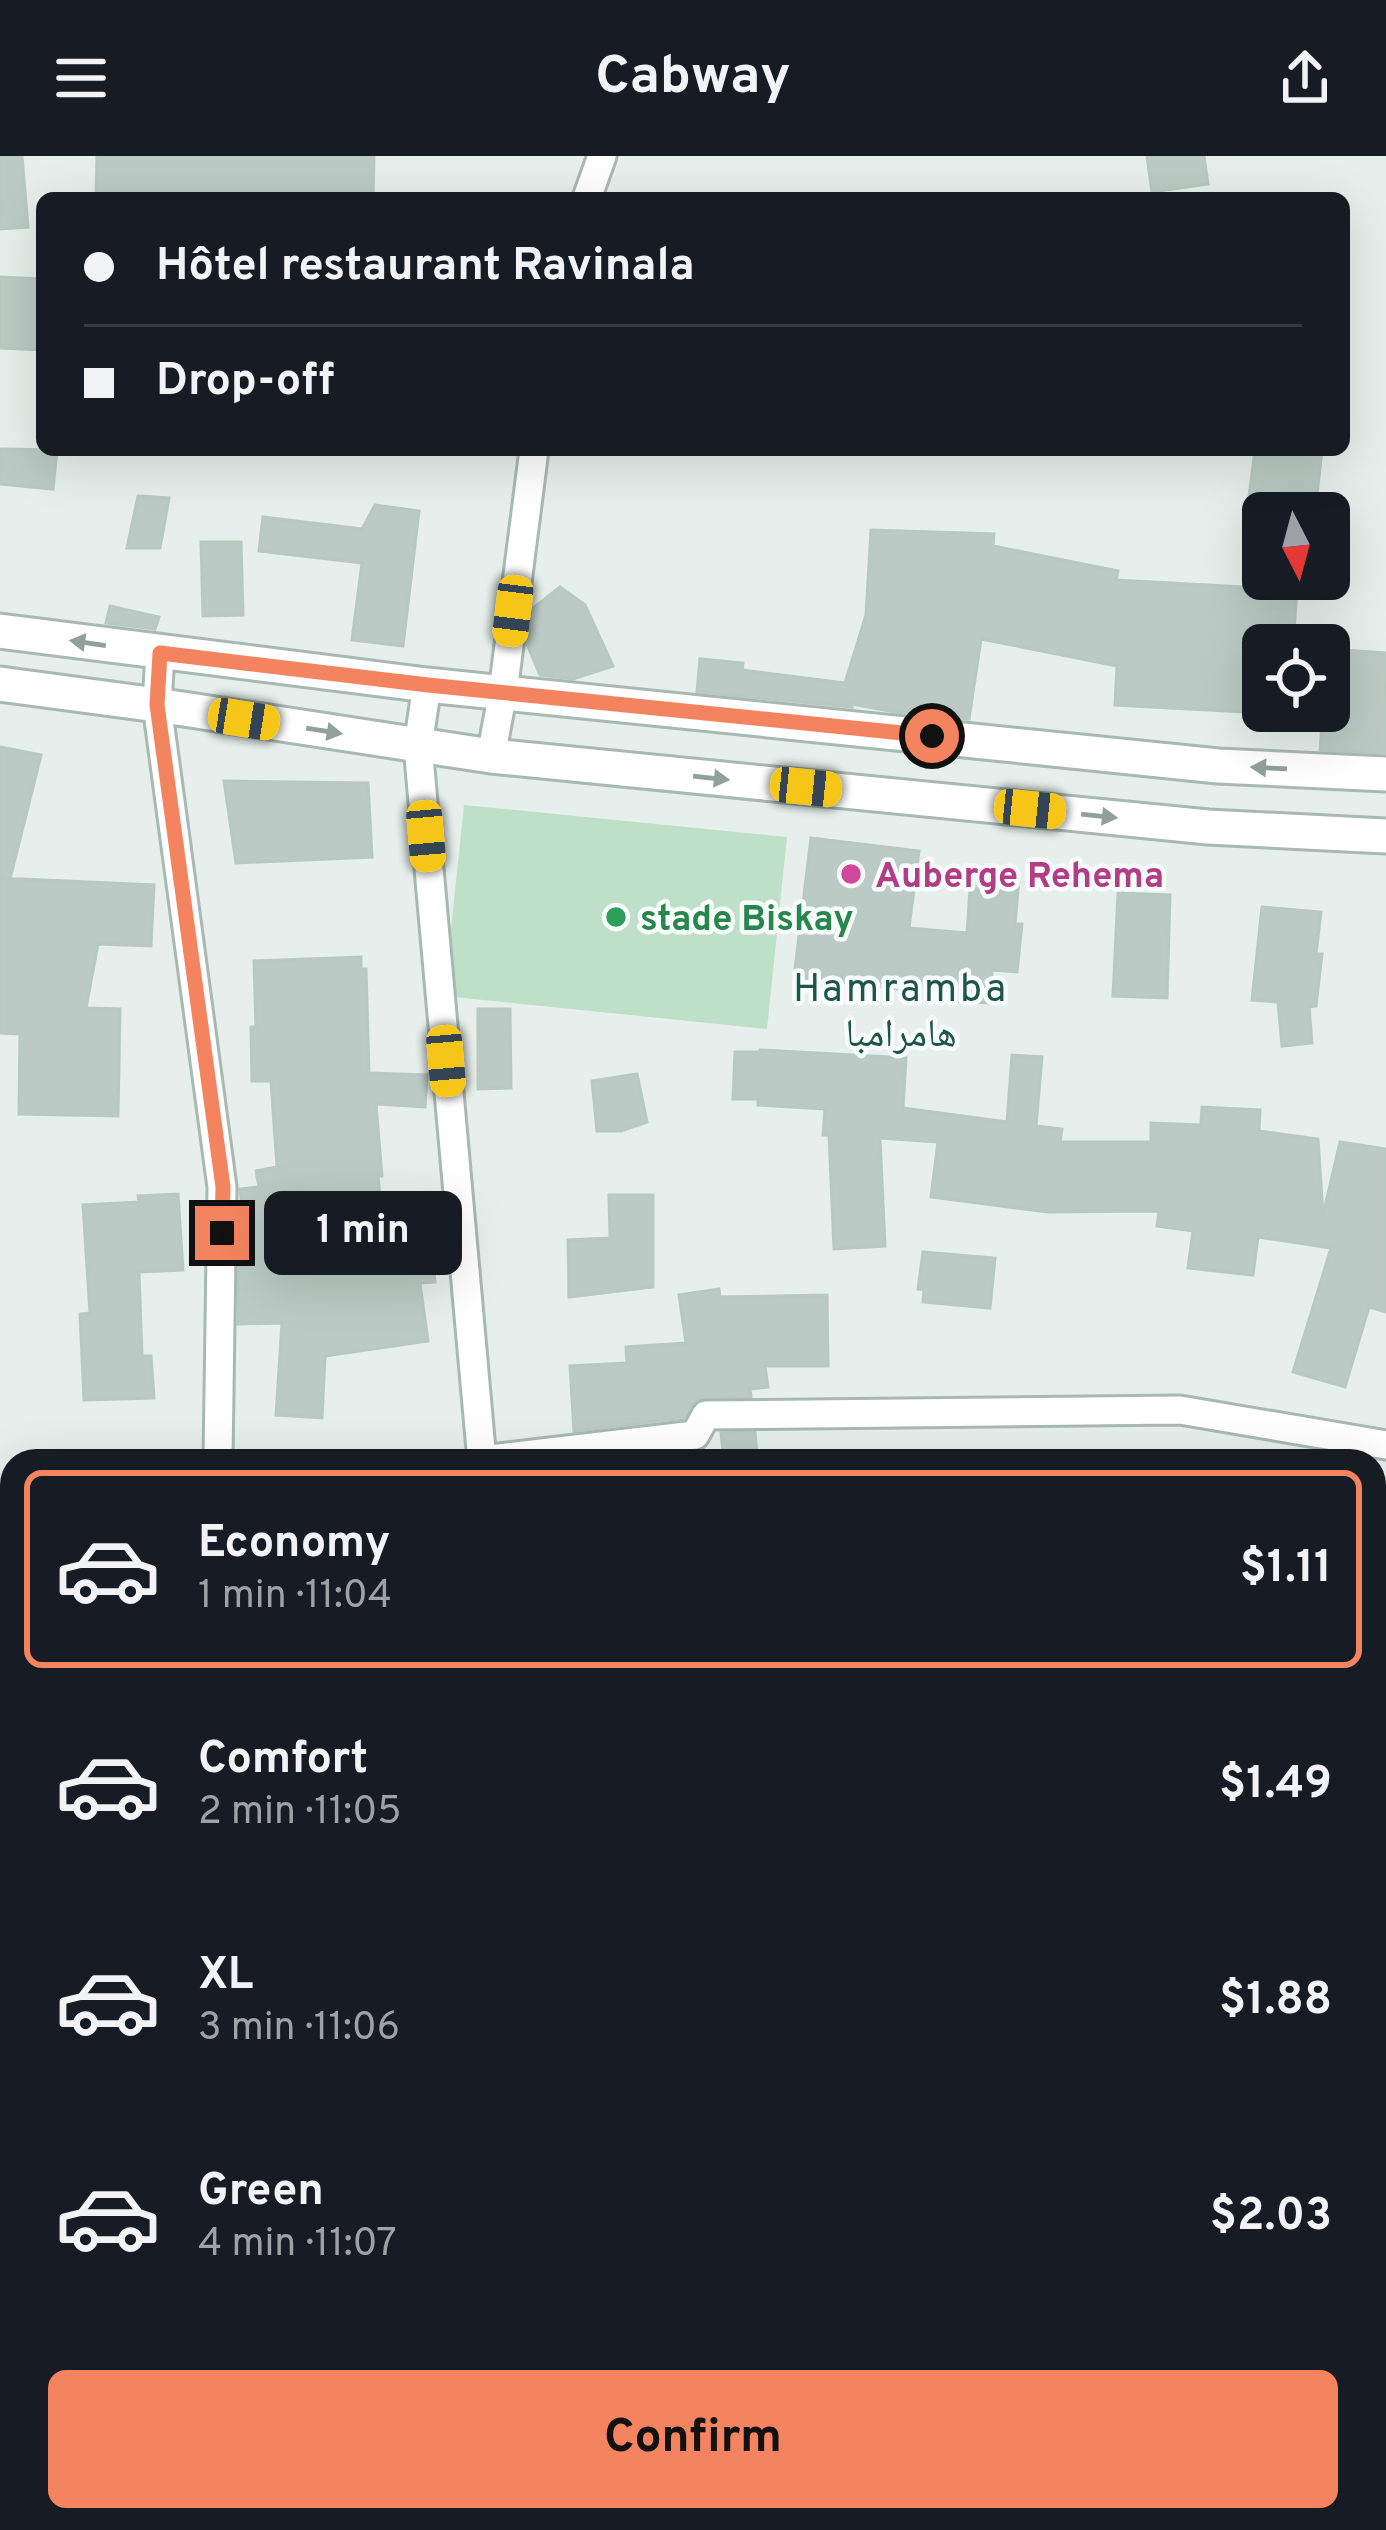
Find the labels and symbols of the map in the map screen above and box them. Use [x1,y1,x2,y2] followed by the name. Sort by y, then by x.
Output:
[1242,492,1350,600] north arrow
[491,573,535,649] car
[69,633,106,652] one-way arrow
[206,696,282,742] car
[905,709,959,763] route start
[305,723,343,741] one-way arrow
[1249,758,1287,777] one-way arrow
[768,765,844,809] car
[693,768,730,787] one-way arrow
[992,787,1068,831] car
[405,799,447,873] car
[1081,807,1118,826] one-way arrow
[875,855,1164,901] place label: Auberge Rehema
[838,861,864,887] marker: Auberge Rehema
[640,898,854,944] place label: stade Biskay
[603,904,629,930] marker: stade Biskay
[793,967,1009,1061] district label: Hamramba هامرامبا
[425,1024,467,1098] car
[264,1191,462,1275] callout: 1 min
[195,1206,249,1260] route end

